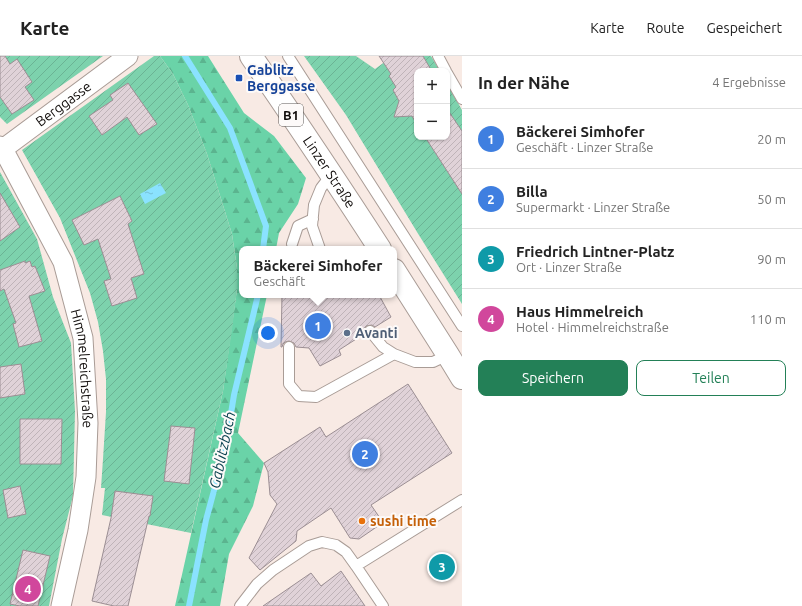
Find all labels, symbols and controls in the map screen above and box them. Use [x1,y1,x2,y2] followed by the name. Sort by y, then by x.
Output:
[20,17,69,39] text: Karte
[590,20,624,36] text: Karte
[646,20,685,36] text: Route
[707,20,782,36] text: Gespeichert
[247,62,315,94] place label: Gablitz Berggasse
[414,68,450,140] map controls
[414,68,450,104] button: +
[234,73,244,83] marker: Gablitz Berggasse
[478,73,570,92] text: In der Nähe
[712,75,786,89] text: 4 Ergebnisse
[33,78,94,130] street label: Berggasse
[279,104,303,126] road number: B1
[414,104,450,140] button: −
[516,123,645,140] text: Bäckerei Simhofer
[487,132,495,146] text: 1
[757,132,786,146] text: 20 m
[300,133,359,211] street label: Linzer Straße
[516,140,653,154] text: Geschäft · Linzer Straße
[516,183,548,200] text: Billa
[487,192,495,206] text: 2
[757,192,786,206] text: 50 m
[516,200,670,214] text: Supermarkt · Linzer Straße
[516,243,674,260] text: Friedrich Lintner-Platz
[239,246,397,298] popup
[487,252,495,266] text: 3
[757,252,786,266] text: 90 m
[254,257,382,274] text: Bäckerei Simhofer
[516,260,622,274] text: Ort · Linzer Straße
[254,274,305,288] text: Geschäft
[516,303,644,320] text: Haus Himmelreich
[68,307,96,428] street label: Himmelreichstraße
[305,311,331,341] pin: 1
[487,312,495,326] text: 4
[750,312,786,326] text: 110 m
[516,320,669,334] text: Hotel · Himmelreichstraße
[258,323,278,343] your location
[355,325,398,341] place label: Avanti
[342,328,352,338] marker: Avanti
[478,360,628,396] button: Speichern
[636,360,786,396] button: Teilen
[206,410,238,490] water label: Gablitzbach
[352,439,378,469] pin: 2
[370,513,437,529] place label: sushi time
[357,516,367,526] marker: sushi time
[429,552,455,582] pin: 3
[15,574,41,604] pin: 4

